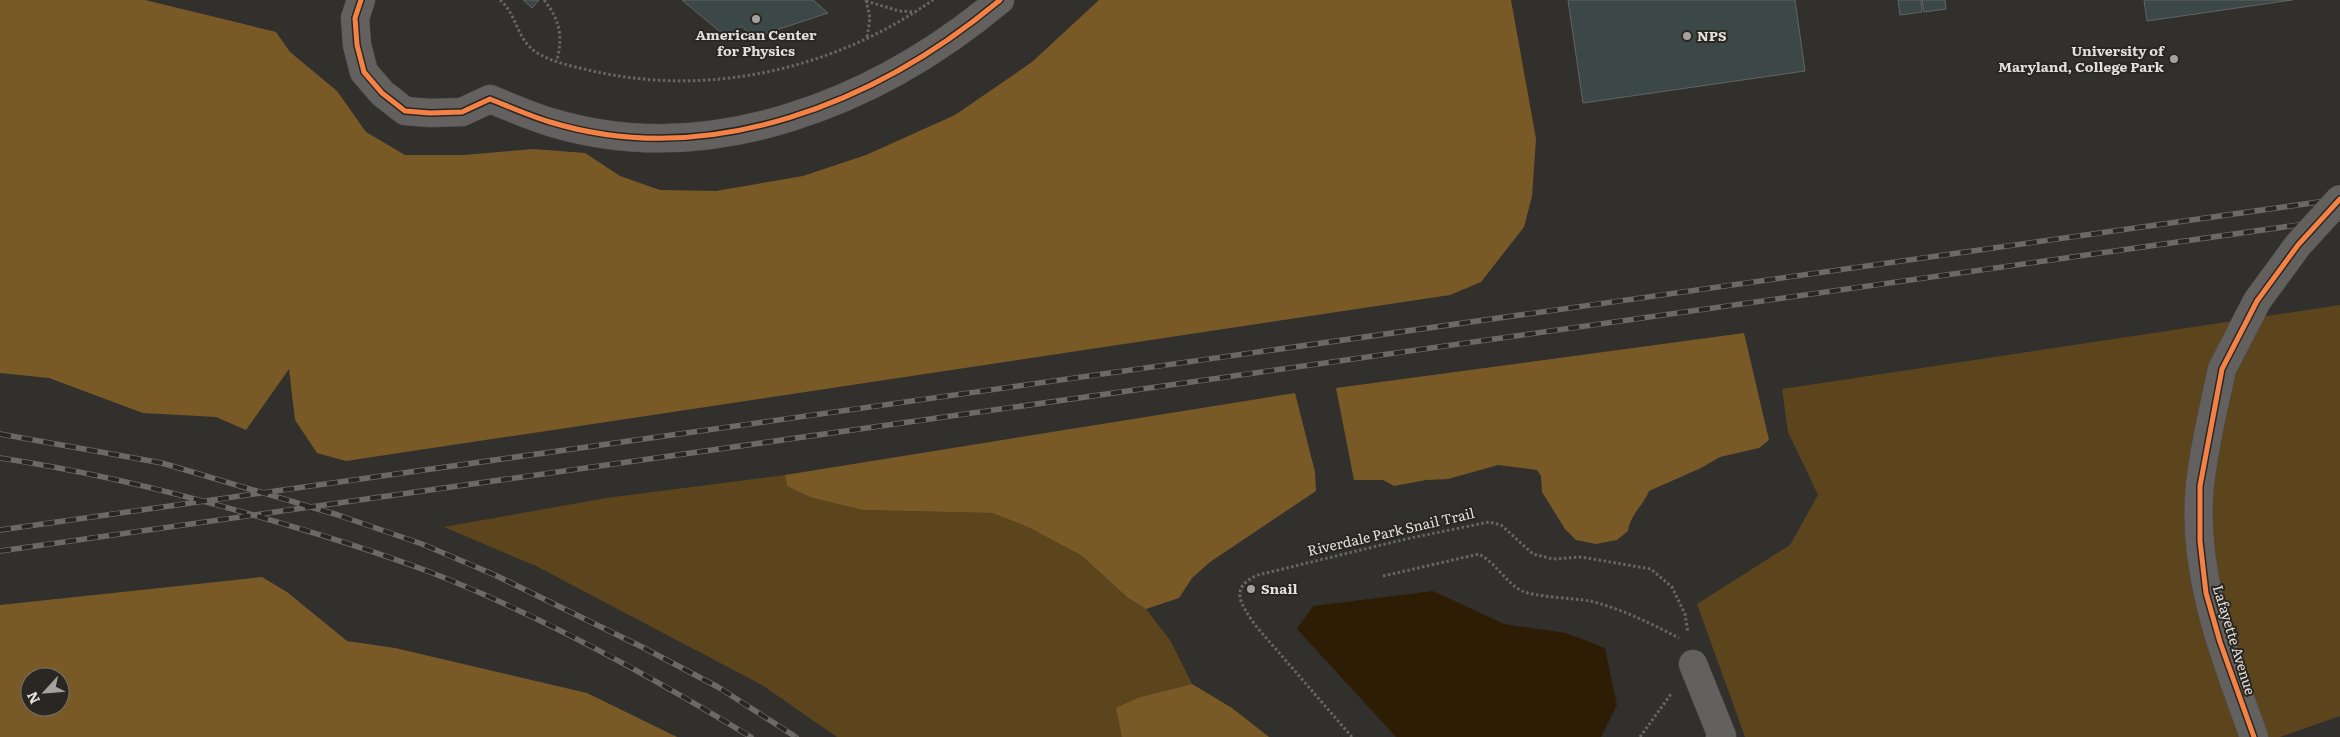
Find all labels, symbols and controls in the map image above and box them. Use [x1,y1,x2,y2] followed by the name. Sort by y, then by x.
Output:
[750,13,762,25] marker: American Center for Physics
[695,24,817,60] place label: American Center for Physics
[1697,25,1727,45] place label: NPS
[1681,30,1693,42] marker: NPS
[1998,40,2166,76] place label: University of Maryland, College Park
[2168,53,2180,65] marker: University of Maryland, College Park
[1305,502,1477,560] street label: Riverdale Park Snail Trail
[1261,578,1298,598] place label: Snail
[2209,582,2261,697] street label: Lafayette Avenue
[1245,583,1257,595] marker: Snail
[20,667,70,717] north arrow
[21,688,44,708] text: N

